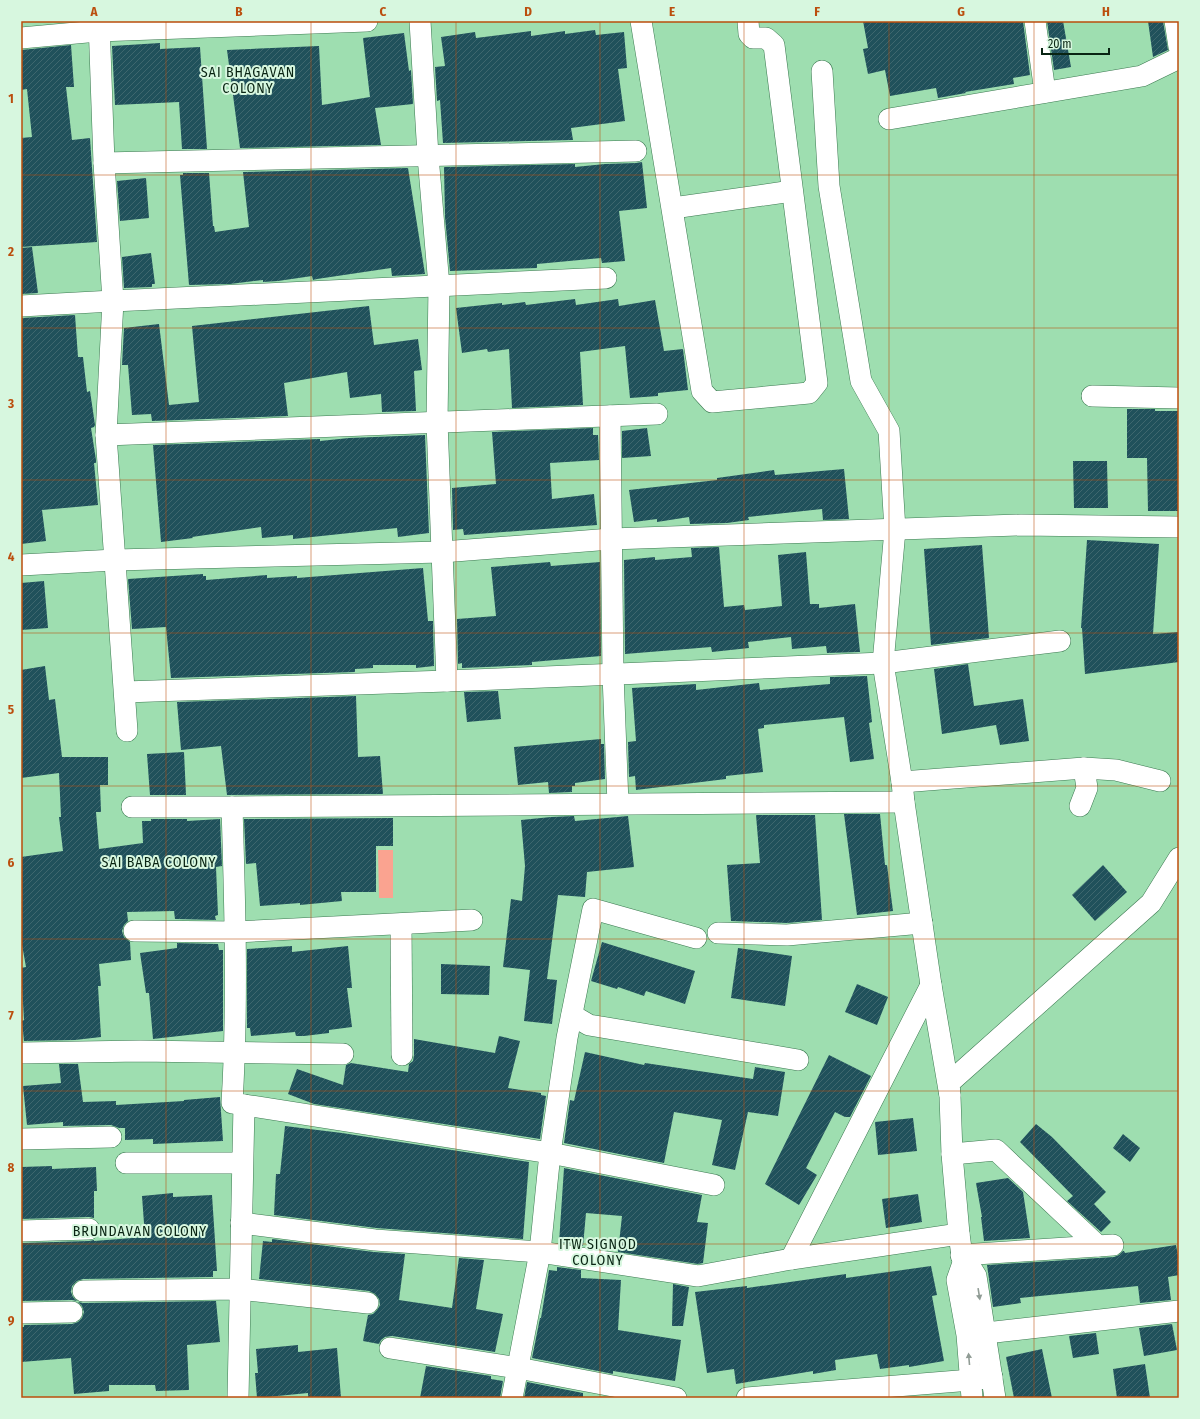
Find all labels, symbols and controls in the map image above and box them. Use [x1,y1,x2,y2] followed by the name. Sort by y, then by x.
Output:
[89,4,98,19] text: A
[235,4,243,19] text: B
[380,4,387,19] text: C
[524,4,532,19] text: D
[669,4,675,19] text: E
[814,4,820,19] text: F
[957,4,965,19] text: G
[1102,4,1110,19] text: H
[1042,30,1109,56] scale bar
[1048,37,1072,51] text: 20 m
[201,64,295,97] district label: SAI BHAGAVAN COLONY
[8,91,14,106] text: 1
[7,244,14,259] text: 2
[7,396,14,411] text: 3
[8,549,15,564] text: 4
[8,702,14,717] text: 5
[102,854,216,871] district label: SAI BABA COLONY
[8,855,15,870] text: 6
[8,1008,14,1023] text: 7
[8,1160,15,1175] text: 8
[73,1223,207,1240] district label: BRUNDAVAN COLONY
[559,1236,637,1269] district label: ITW SIGNOD COLONY
[977,1288,983,1300] one-way arrow
[8,1313,15,1328] text: 9
[965,1353,972,1365] one-way arrow

